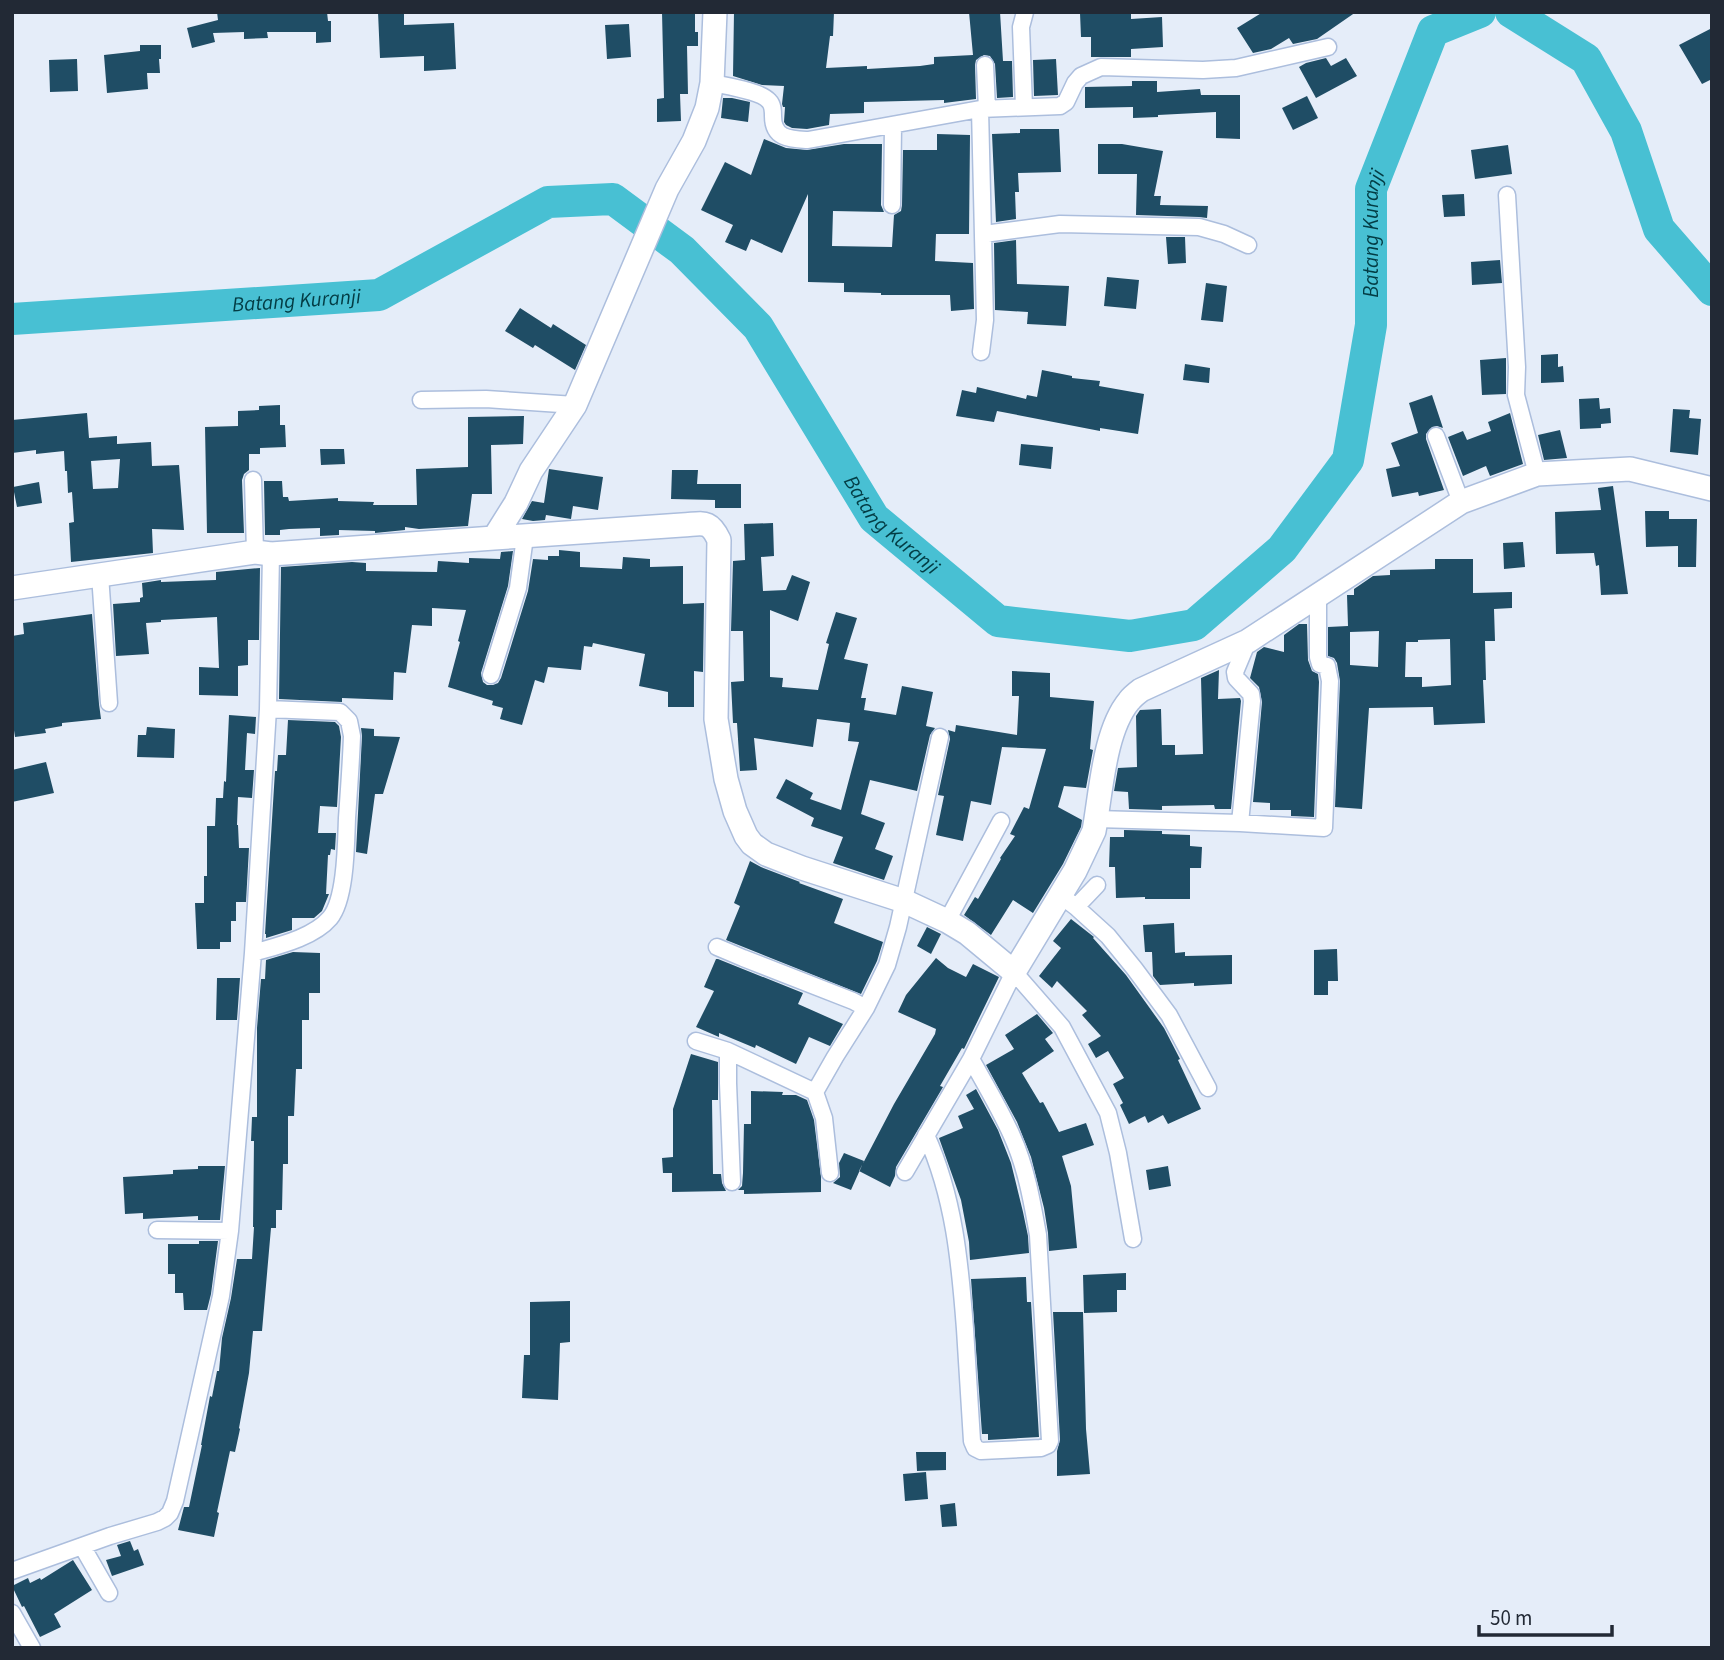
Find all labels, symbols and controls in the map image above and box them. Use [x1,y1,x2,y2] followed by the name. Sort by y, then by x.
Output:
[1356,164,1393,298] water label: Batang Kuranji
[231,281,363,320] water label: Batang Kuranji
[836,469,947,582] water label: Batang Kuranji
[1479,1594,1612,1638] scale bar
[1490,1603,1532,1633] text: 50 m

